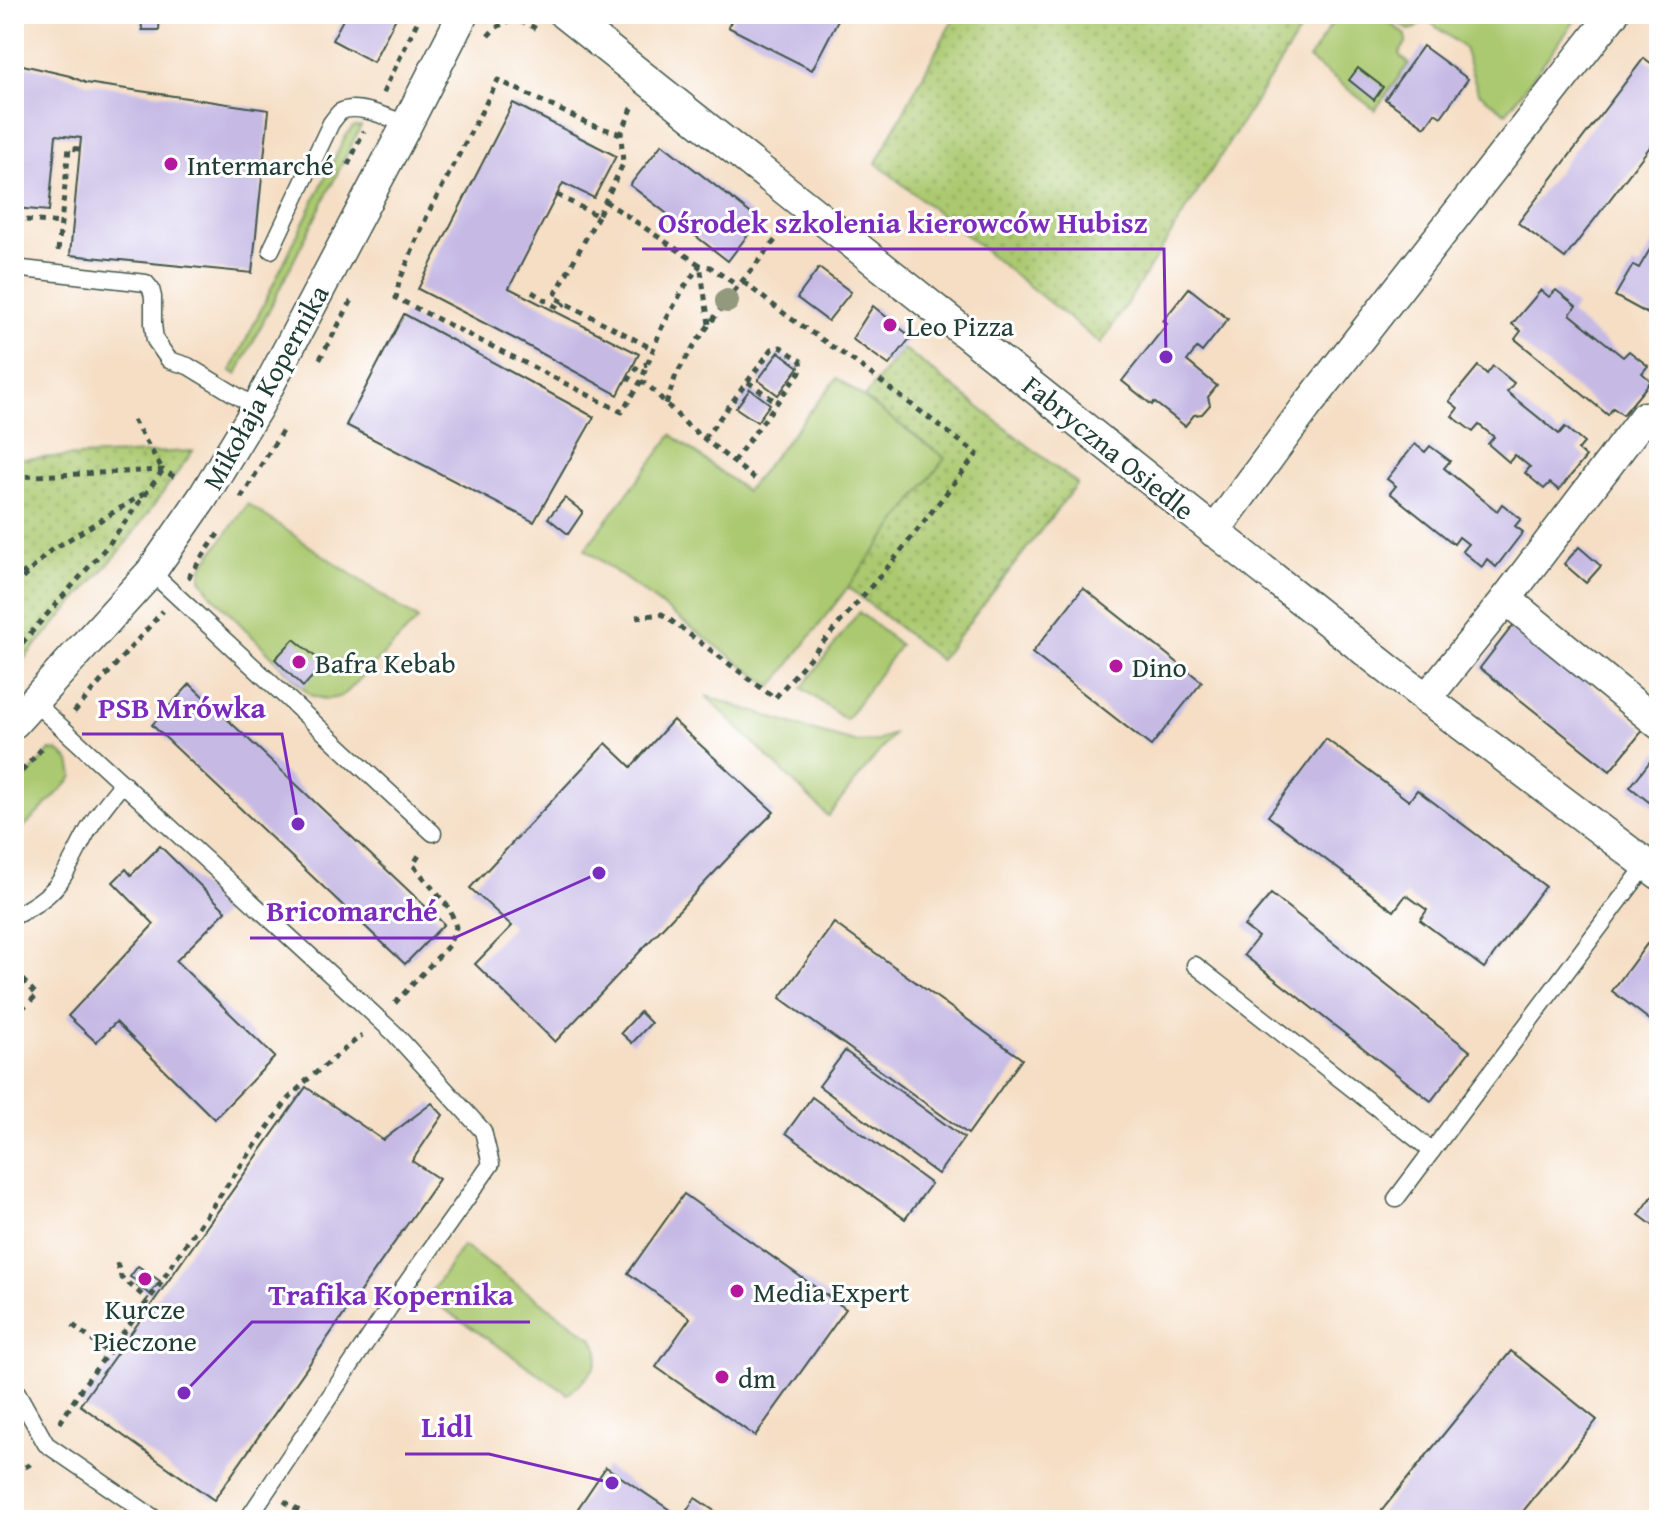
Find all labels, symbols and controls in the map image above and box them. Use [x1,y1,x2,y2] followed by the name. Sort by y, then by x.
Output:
[187,144,334,185] place label: Intermarché
[162,155,180,173] marker: Intermarché
[642,195,1164,249] callout: Ośrodek szkolenia kierowców Hubisz
[658,200,1148,244] text: Ośrodek szkolenia kierowców Hubisz
[192,276,339,497] street label: Mikołaja Kopernika
[906,305,1015,346] place label: Leo Pizza
[881,316,899,334] marker: Leo Pizza
[1014,365,1204,529] street label: Fabryczna Osiedle
[315,642,456,683] place label: Bafra Kebab
[1132,646,1187,687] place label: Dino
[290,653,308,671] marker: Bafra Kebab
[1107,657,1125,675] marker: Dino
[82,680,282,734] callout: PSB Mrówka
[98,685,267,729] text: PSB Mrówka
[250,884,454,938] callout: Bricomarché
[266,888,438,932] text: Bricomarché
[252,1268,530,1322] callout: Trafika Kopernika
[136,1270,154,1288] marker: Kurcze Pieczone
[753,1271,910,1312] place label: Media Expert
[268,1272,514,1316] text: Trafika Kopernika
[728,1282,746,1300] marker: Media Expert
[93,1288,197,1361] place label: Kurcze Pieczone
[738,1357,776,1398] place label: dm
[713,1368,731,1386] marker: dm
[405,1400,489,1454] callout: Lidl
[421,1404,473,1448] text: Lidl

